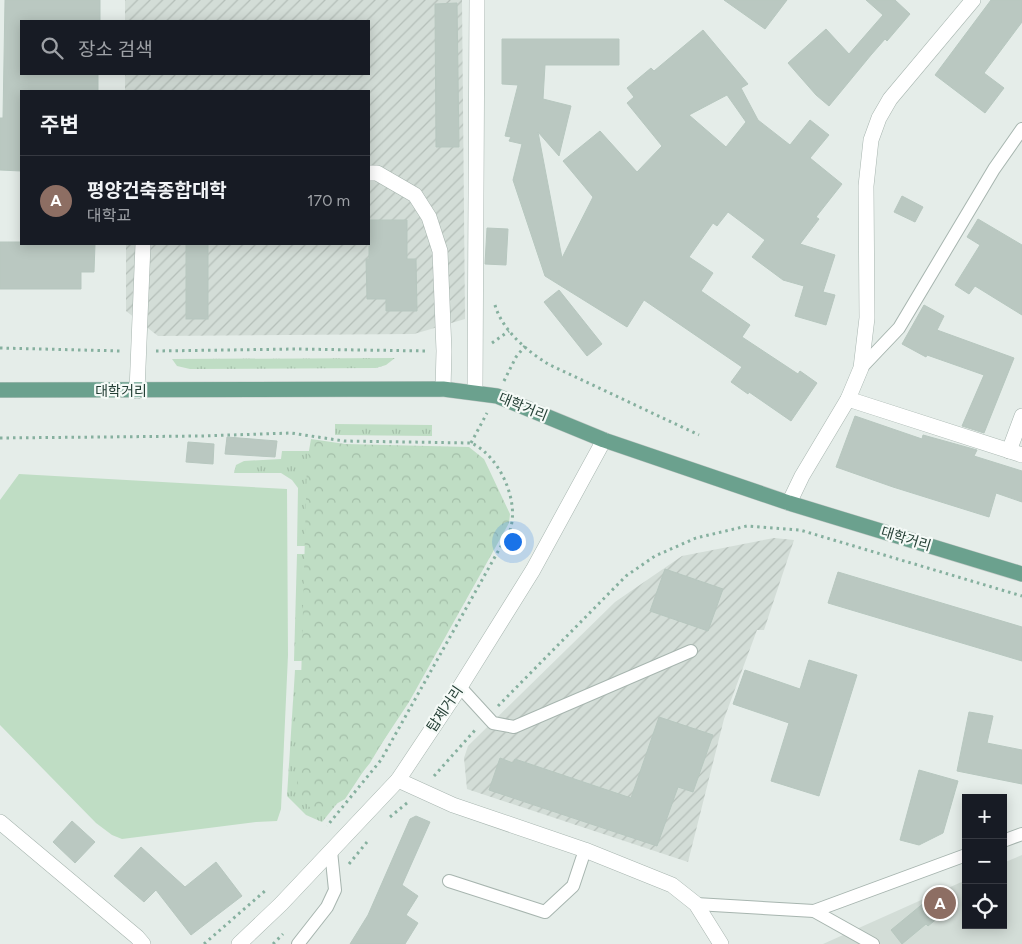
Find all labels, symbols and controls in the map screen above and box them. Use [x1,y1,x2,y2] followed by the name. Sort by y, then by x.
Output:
[20,20,370,75] search box
[38,34,66,62] icon: search
[78,38,153,61] text: 장소 검색
[40,112,79,137] text: 주변
[87,179,227,202] text: 평양건축종합대학
[50,191,62,210] text: A
[307,191,350,210] text: 170 m
[87,206,131,225] text: 대학교
[95,383,147,400] street label: 대학거리
[496,389,550,425] street label: 대학거리
[879,523,933,555] street label: 대학거리
[500,529,526,555] your location
[424,683,466,735] street label: 탑제거리
[962,794,1007,929] map controls
[962,794,1007,839] button: +
[962,839,1007,884] button: −
[924,884,956,922] pin: A
[962,884,1007,929] button: locate

